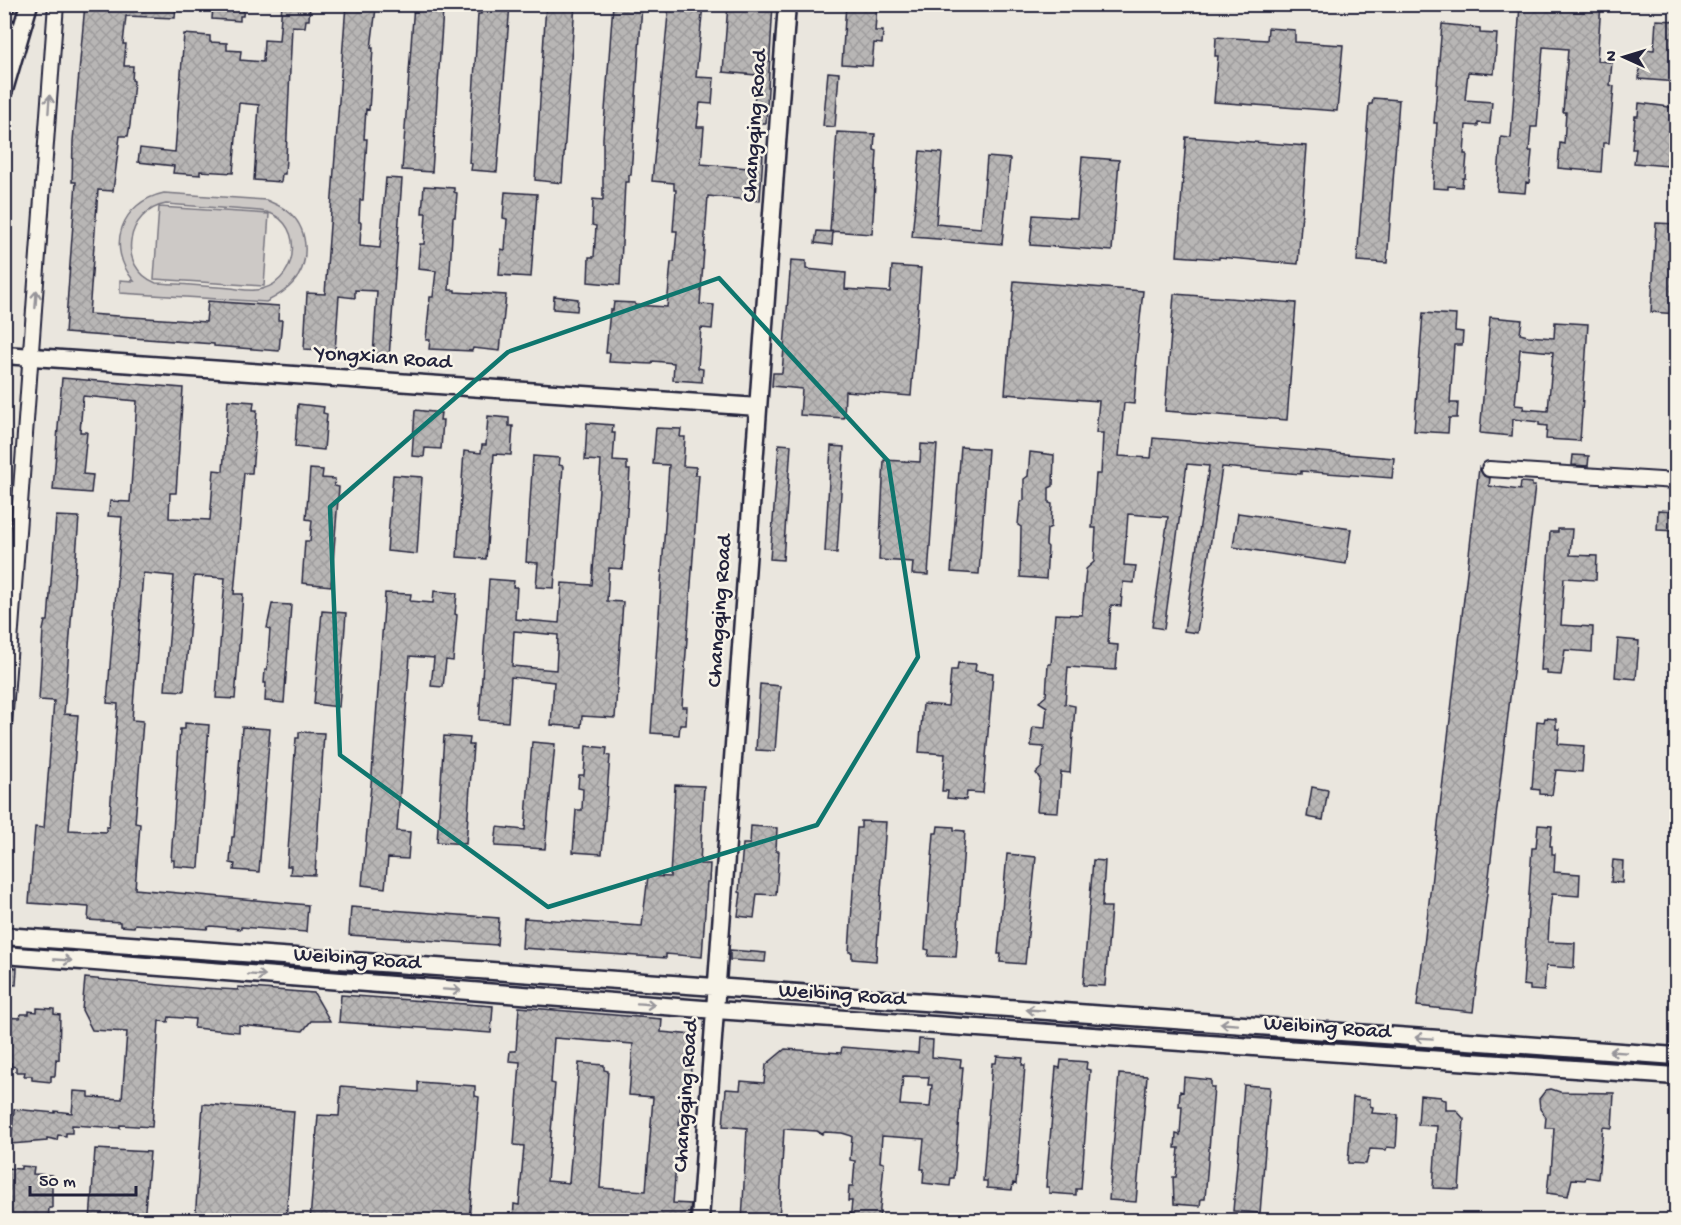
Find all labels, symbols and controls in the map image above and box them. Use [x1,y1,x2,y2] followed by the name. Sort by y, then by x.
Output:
[1594,27,1654,87] north arrow
[738,47,774,203] street label: Changqing Road
[1603,50,1622,62] text: N
[44,95,55,115] one-way arrow
[30,289,41,309] one-way arrow
[312,341,454,377] street label: Yongxian Road
[703,532,739,688] street label: Changqing Road
[293,943,424,978] street label: Weibing Road
[52,955,72,966] one-way arrow
[247,970,267,981] one-way arrow
[778,979,909,1014] street label: Weibing Road
[441,984,461,995] one-way arrow
[636,999,656,1010] one-way arrow
[1025,1004,1045,1015] one-way arrow
[1263,1012,1394,1047] street label: Weibing Road
[669,1017,705,1173] street label: Changqing Road
[1220,1018,1240,1029] one-way arrow
[1414,1032,1434,1043] one-way arrow
[1609,1046,1629,1057] one-way arrow
[30,1159,136,1197] scale bar
[39,1172,76,1193] text: 50 m

